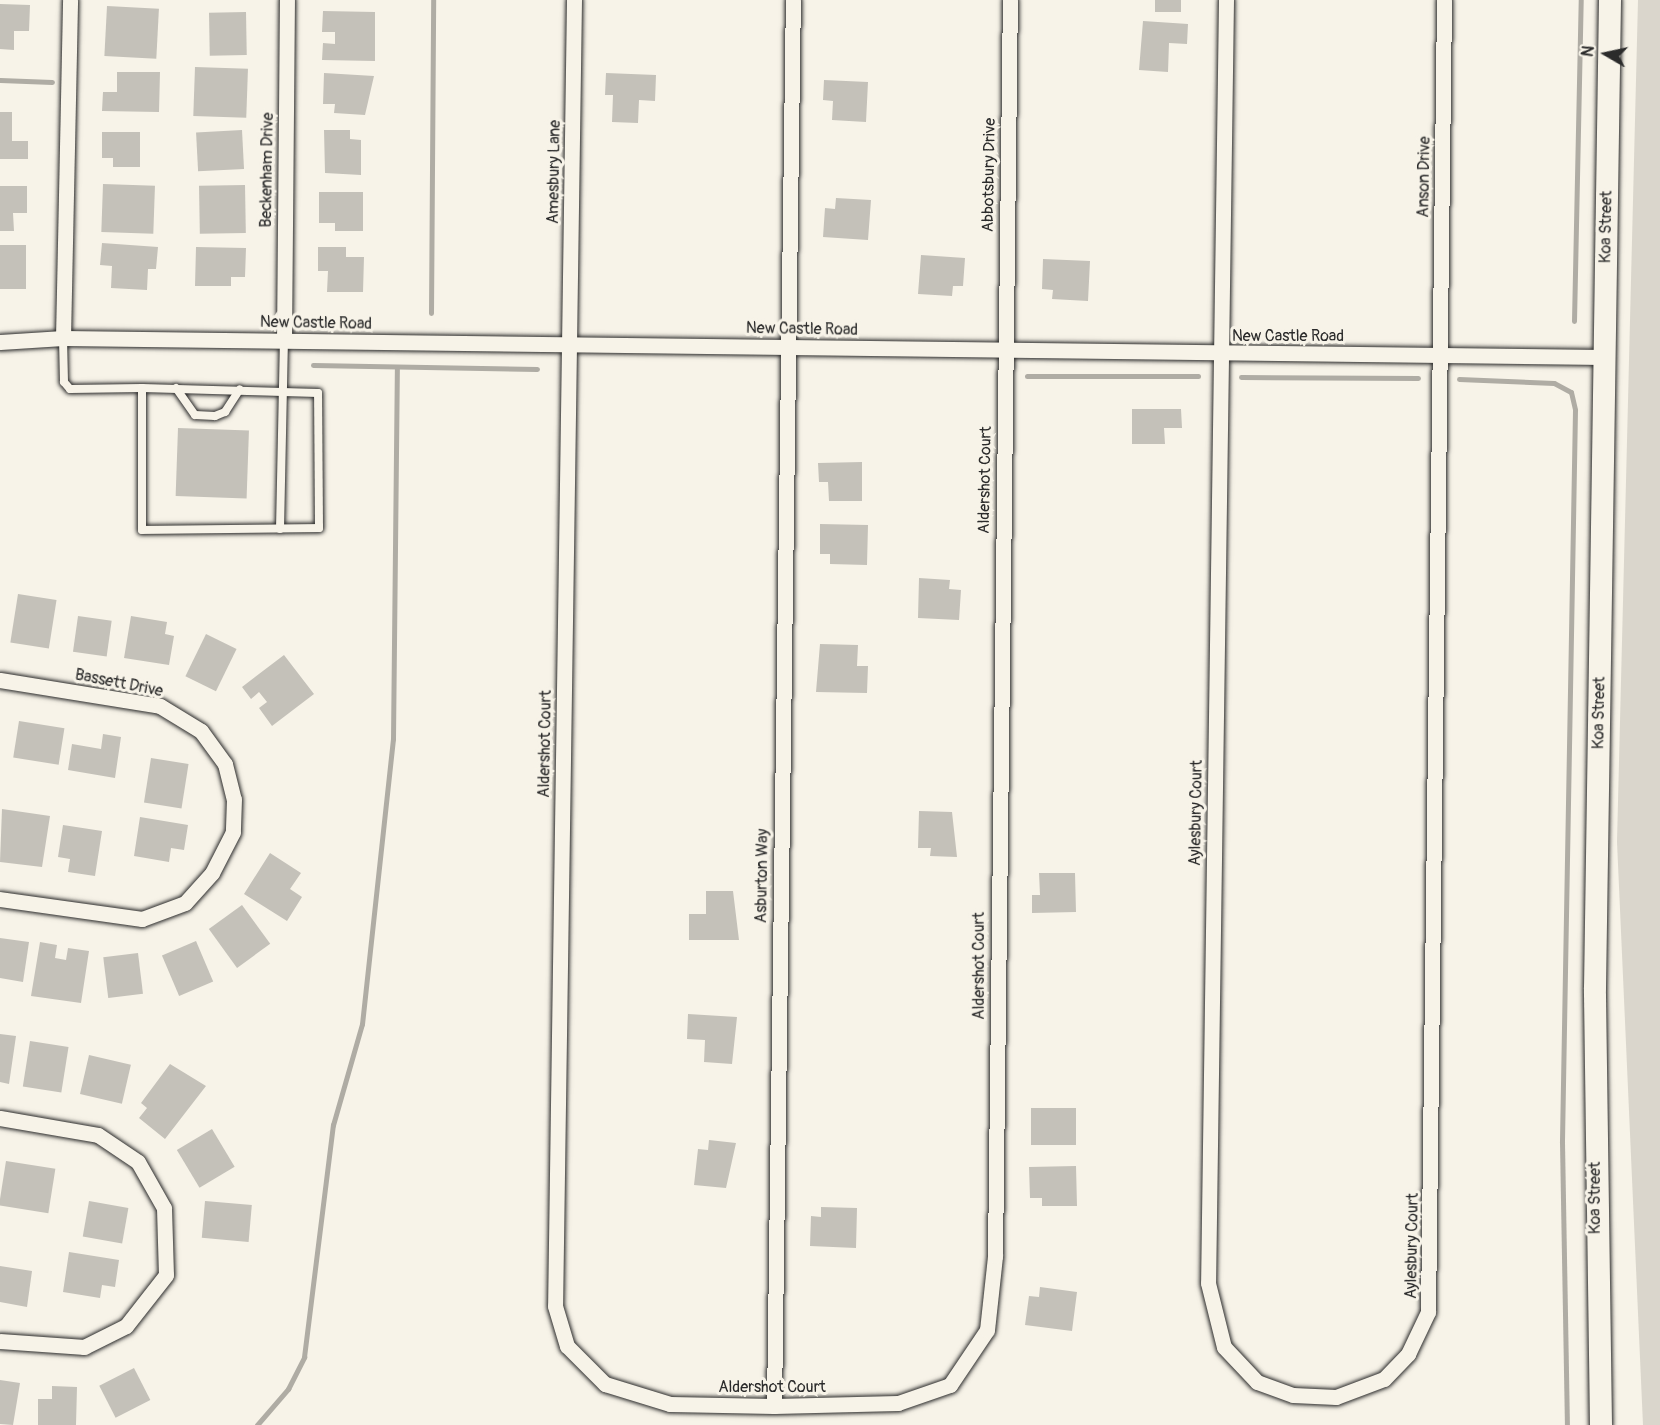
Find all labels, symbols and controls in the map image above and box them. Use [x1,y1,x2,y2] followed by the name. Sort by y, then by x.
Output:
[1576,24,1636,84] north arrow
[1577,44,1599,58] text: N
[256,112,278,228] street label: Beckenham Drive
[978,118,1000,232] street label: Abbotsbury Drive
[543,120,565,224] street label: Amesbury Lane
[1414,136,1434,218] street label: Anson Drive
[1596,191,1616,263] street label: Koa Street
[260,312,372,334] street label: New Castle Road
[746,318,858,340] street label: New Castle Road
[1232,326,1344,346] street label: New Castle Road
[974,426,996,534] street label: Aldershot Court
[73,665,165,701] street label: Bassett Drive
[1589,677,1609,749] street label: Koa Street
[534,690,556,798] street label: Aldershot Court
[1185,760,1207,866] street label: Aylesbury Court
[752,829,772,923] street label: Asburton Way
[969,912,989,1020] street label: Aldershot Court
[1585,1162,1605,1234] street label: Koa Street
[1401,1193,1423,1299] street label: Aylesbury Court
[718,1377,826,1397] street label: Aldershot Court

